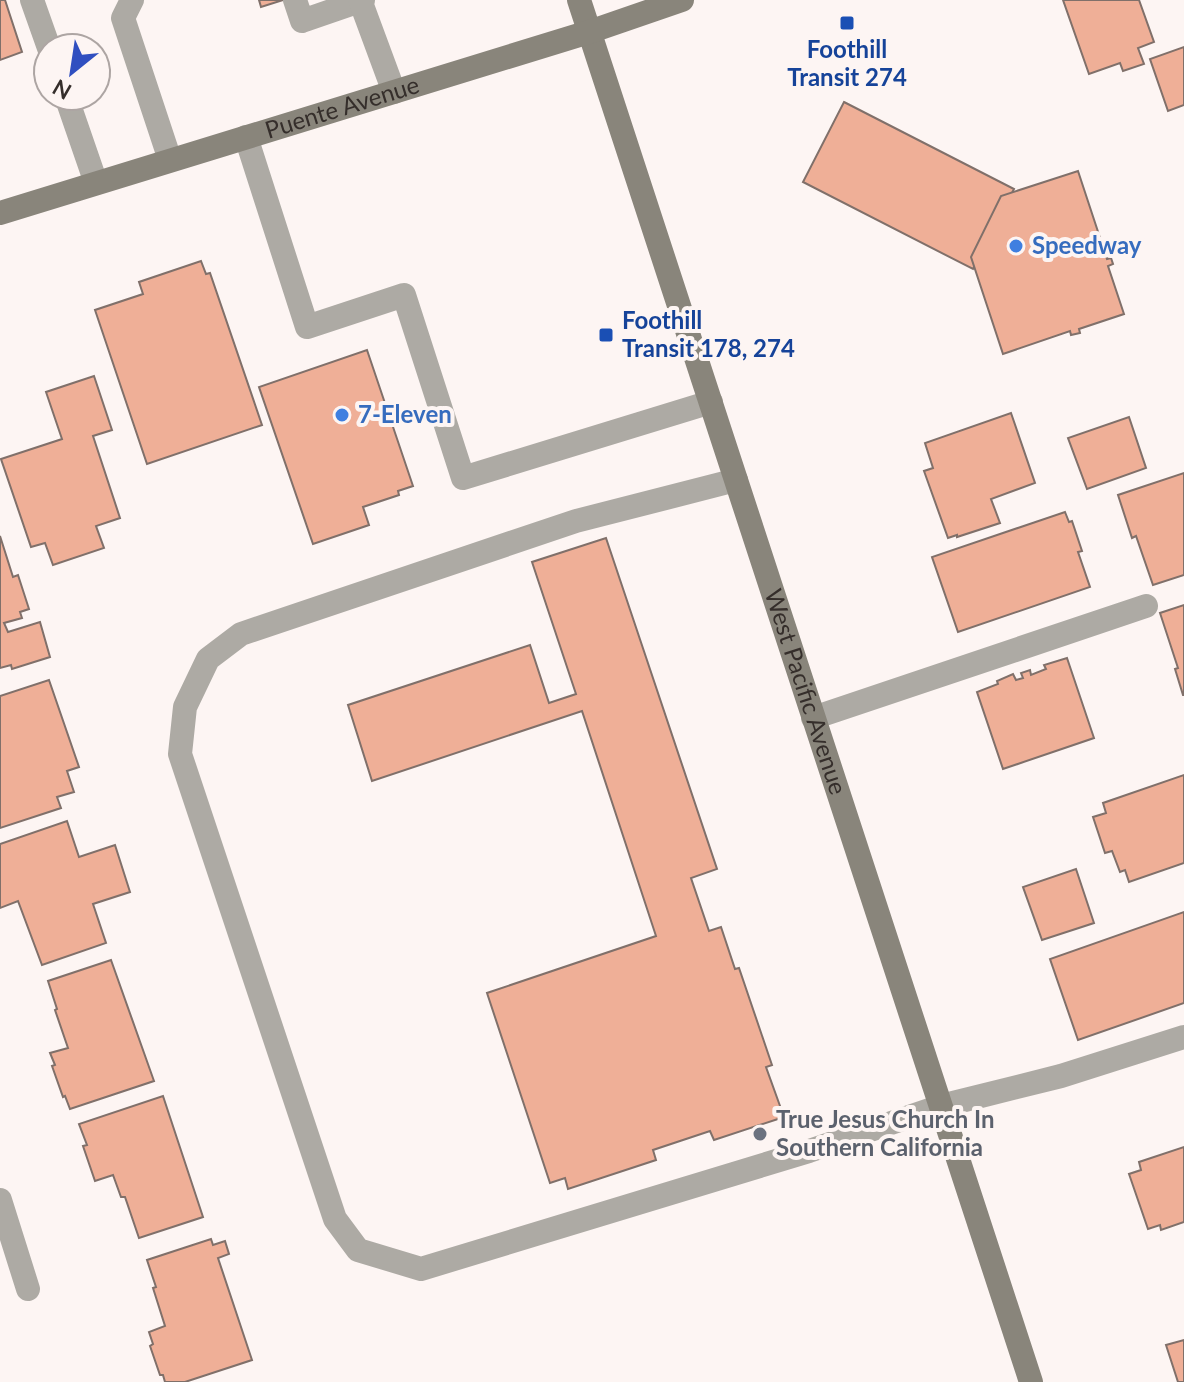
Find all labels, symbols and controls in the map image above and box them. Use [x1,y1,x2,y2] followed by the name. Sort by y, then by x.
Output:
[838,14,856,32] marker: Foothill Transit 274
[32,32,112,112] north arrow
[787,34,907,91] place label: Foothill Transit 274
[261,69,422,144] street label: Puente Avenue
[48,74,76,106] text: N
[1032,230,1142,259] place label: Speedway
[1007,237,1025,255] marker: Speedway
[622,305,795,362] place label: Foothill Transit 178, 274
[597,326,615,344] marker: Foothill Transit 178, 274
[358,399,452,428] place label: 7-Eleven
[333,406,351,424] marker: 7-Eleven
[760,585,854,798] street label: West Pacific Avenue
[776,1104,995,1161] place label: True Jesus Church In Southern California
[751,1125,769,1143] marker: True Jesus Church In Southern California

